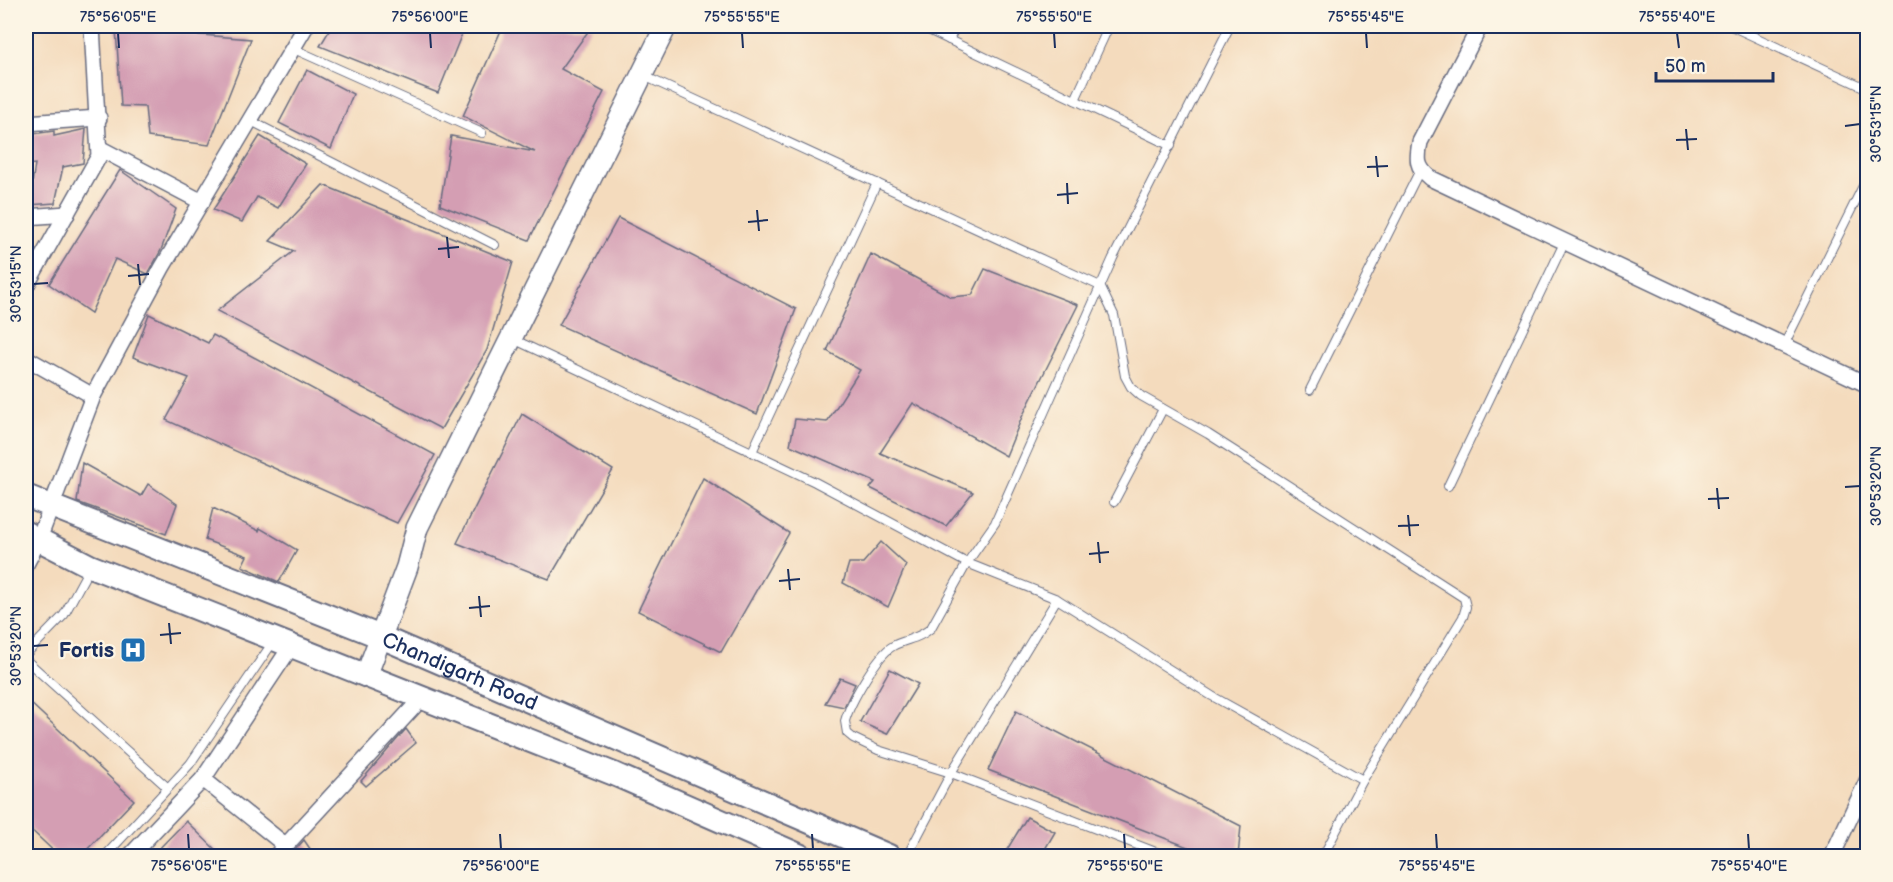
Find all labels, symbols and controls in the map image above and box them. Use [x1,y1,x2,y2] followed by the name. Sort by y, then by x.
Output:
[80,8,156,27] text: 75°56'05"E
[392,8,469,27] text: 75°56'00"E
[704,8,780,27] text: 75°55'55"E
[1016,8,1092,27] text: 75°55'50"E
[1328,8,1404,27] text: 75°55'45"E
[1639,8,1715,27] text: 75°55'40"E
[1656,45,1773,83] scale bar
[1665,56,1706,77] text: 50 m
[1867,85,1886,163] text: 30°53'15"N
[7,245,26,323] text: 30°53'15"N
[1867,446,1886,526] text: 30°53'20"N
[7,606,26,686] text: 30°53'20"N
[378,627,542,716] street label: Chandigarh Road
[118,635,148,665] hospital icon: Fortis
[59,638,114,663] place label: Fortis
[151,857,227,876] text: 75°56'05"E
[463,857,540,876] text: 75°56'00"E
[775,857,851,876] text: 75°55'55"E
[1087,857,1163,876] text: 75°55'50"E
[1399,857,1475,876] text: 75°55'45"E
[1711,857,1787,876] text: 75°55'40"E

